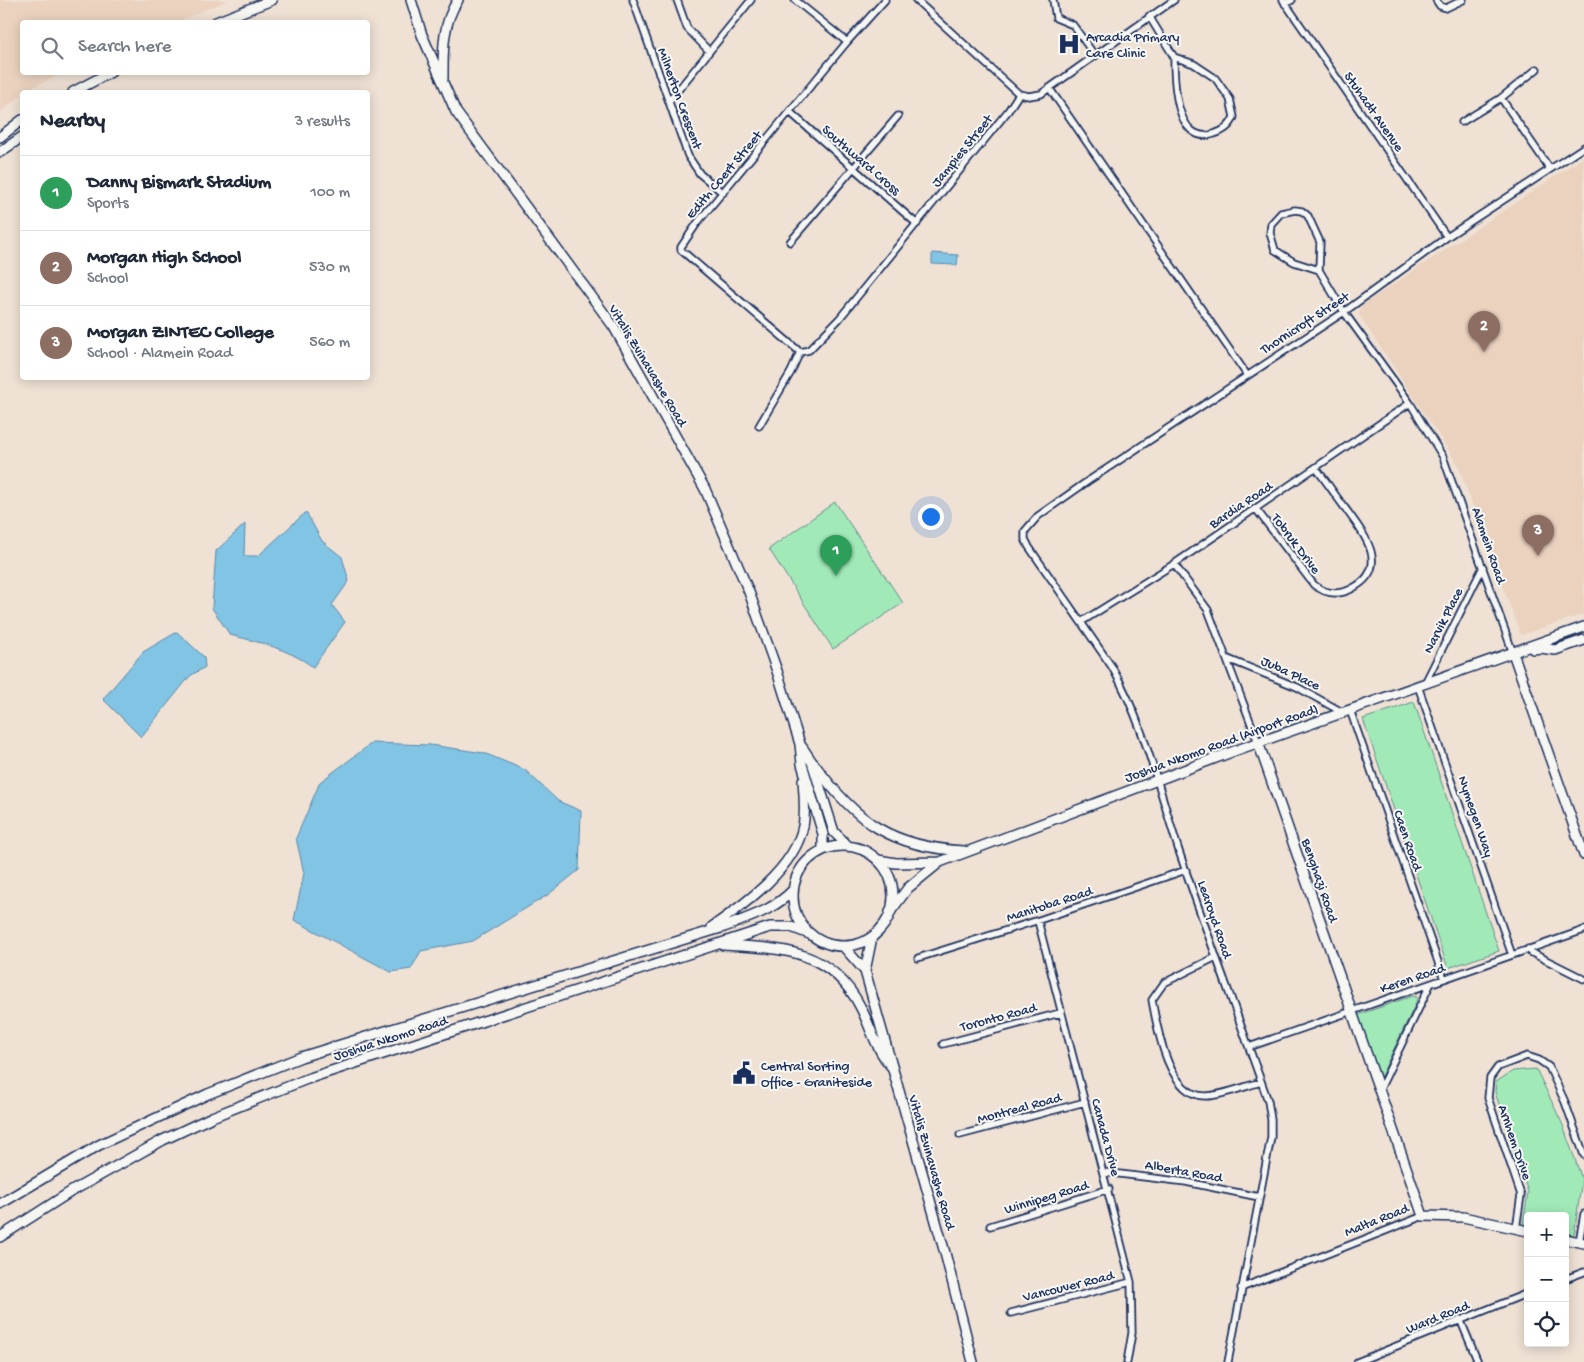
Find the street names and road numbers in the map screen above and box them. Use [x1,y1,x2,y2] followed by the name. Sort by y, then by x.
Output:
[652,46,705,153] street label: Milnerton Crescent
[1339,69,1407,156] street label: Stuhadt Avenue
[929,111,998,191] street label: Jampies Street
[818,122,904,200] street label: Southward Cross
[683,127,768,223] street label: Edith Coert Street
[1257,288,1354,360] street label: Thornicroft Street
[603,301,691,432] street label: Vitalis Zvinavashe Road
[1206,478,1278,534] street label: Bardia Road
[1467,505,1509,588] street label: Alamein Road
[1266,510,1324,579] street label: Tobruk Drive
[1420,585,1468,657] street label: Narvik Place
[1258,653,1323,696] street label: Juba Place
[1123,701,1321,787] street label: Joshua Nkomo Road (Airport Road)
[1453,774,1497,860] street label: Nymegen Way
[1388,808,1426,875] street label: Caen Road
[1296,836,1341,927] street label: Benghazi Road
[1192,879,1235,963] street label: Learoyd Road
[1005,883,1097,927] street label: Manitoba Road
[1378,960,1449,998] street label: Keren Road
[958,1000,1040,1037] street label: Toronto Road
[332,1012,452,1066] street label: Joshua Nkomo Road
[976,1090,1065,1129] street label: Montreal Road
[903,1092,958,1234] street label: Vitalis Zvinavashe Road
[1086,1097,1123,1179] street label: Canada Drive
[1493,1103,1535,1183] street label: Arnhem Drive
[1144,1157,1225,1188] street label: Alberta Road
[1003,1177,1093,1219] street label: Winnipeg Road
[1342,1200,1413,1242] street label: Malta Road
[1020,1267,1118,1307] street label: Vancouver Road
[1404,1297,1474,1339] street label: Ward Road

